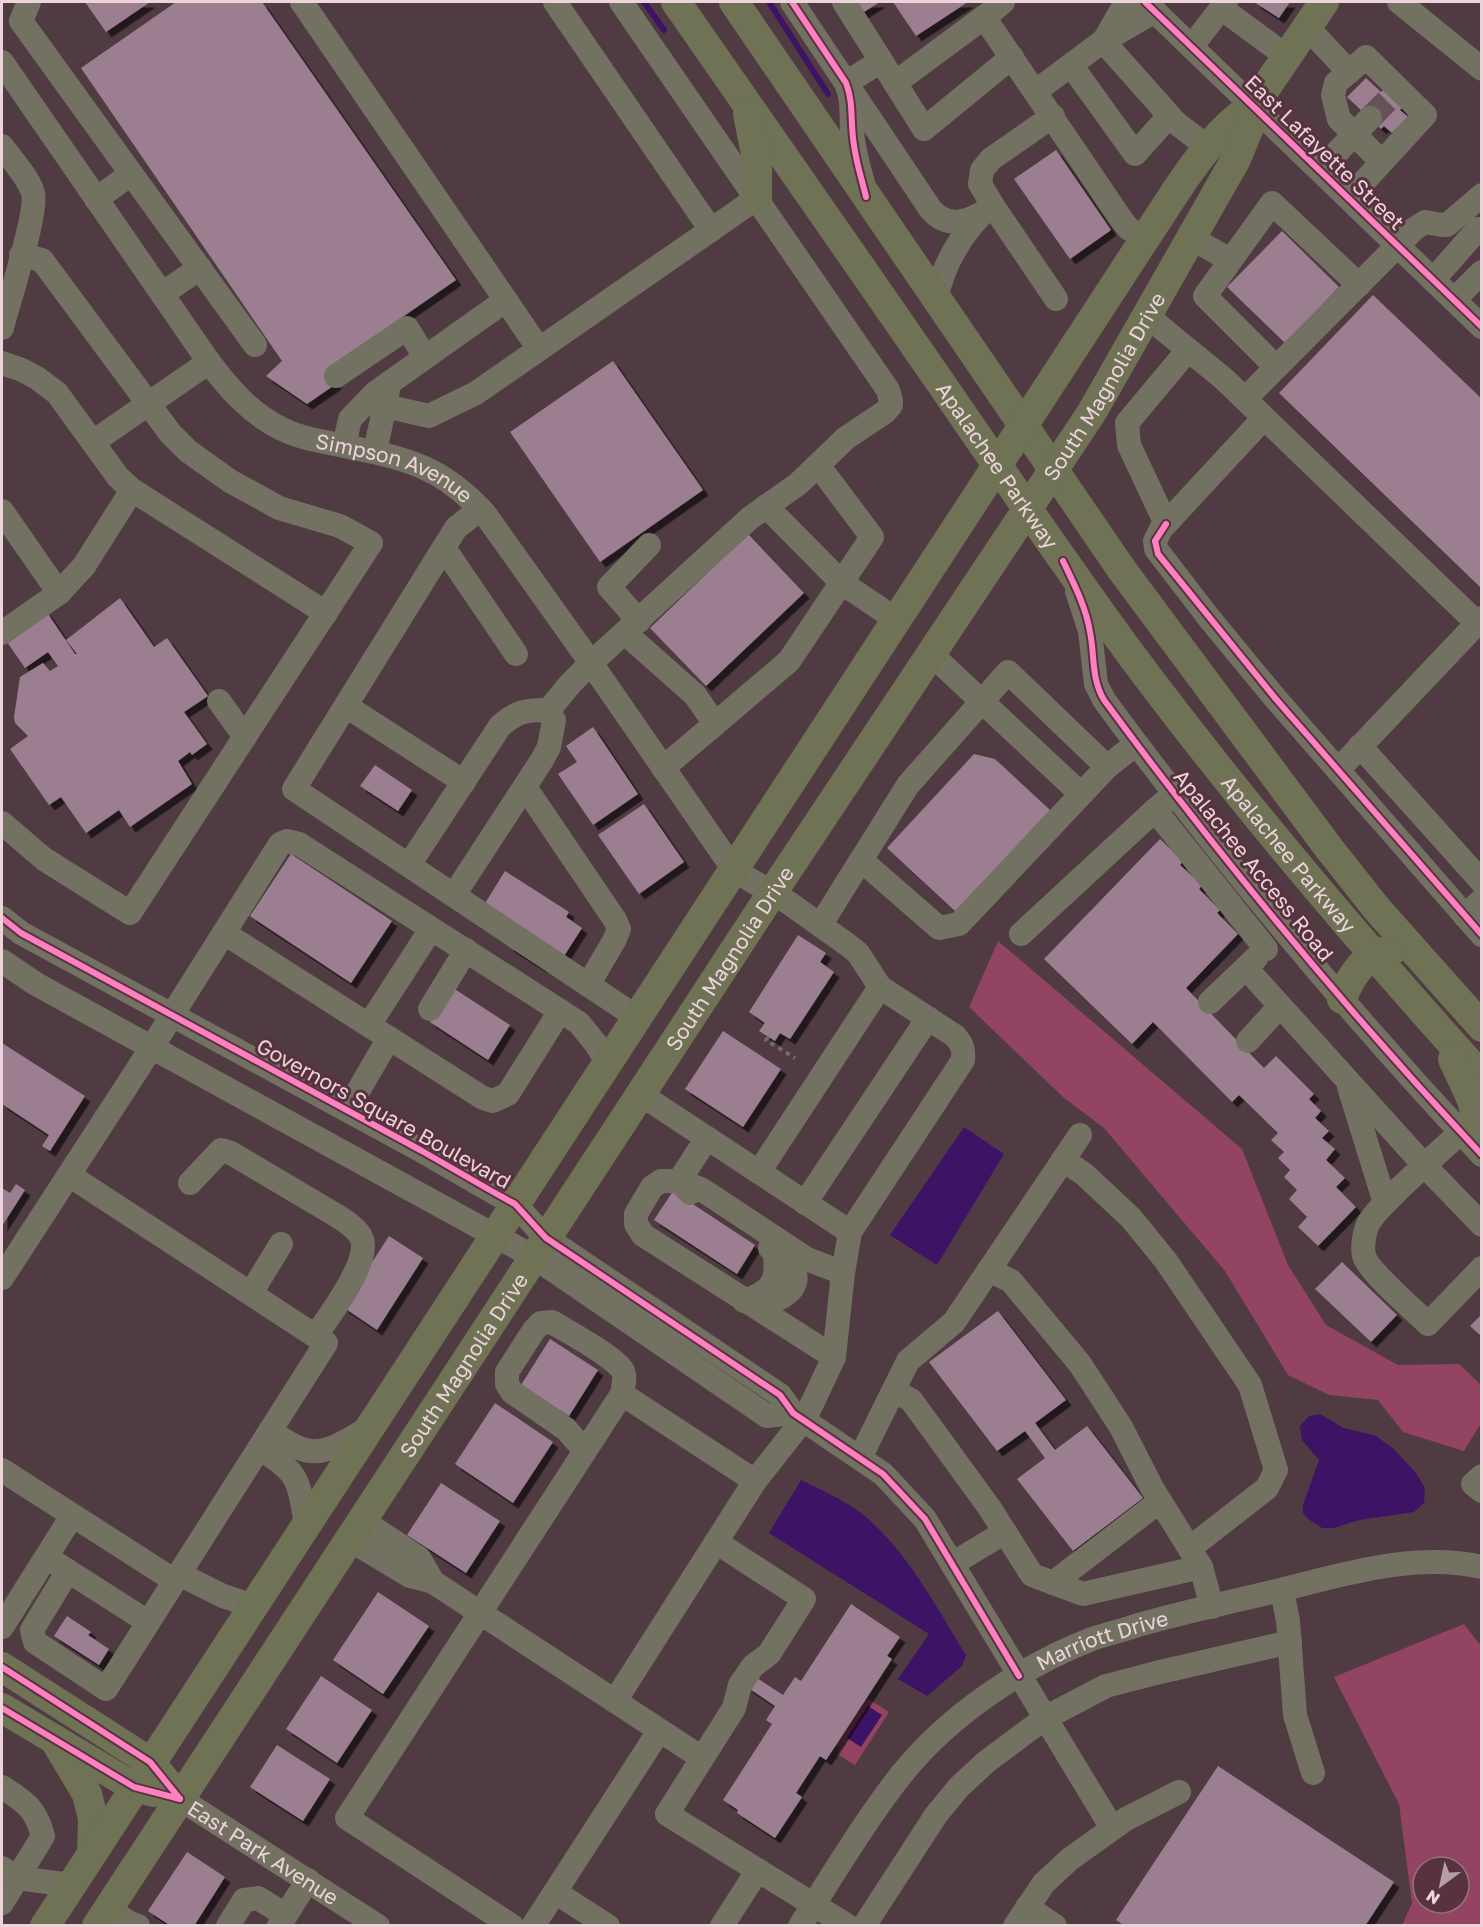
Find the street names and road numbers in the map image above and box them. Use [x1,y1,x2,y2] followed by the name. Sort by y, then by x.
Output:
[1240,69,1410,235] street label: East Lafayette Street
[1037,287,1171,485] street label: South Magnolia Drive
[931,377,1064,554] street label: Apalachee Parkway
[314,428,478,508] street label: Simpson Avenue
[1169,764,1339,966] street label: Apalachee Access Road
[1216,770,1362,938] street label: Apalachee Parkway
[660,861,799,1056] street label: South Magnolia Drive
[252,1032,516,1194] street label: Governors Square Boulevard
[394,1268,533,1462] street label: South Magnolia Drive
[1032,1605,1171,1676] street label: Marriott Drive
[183,1794,344,1910] street label: East Park Avenue

